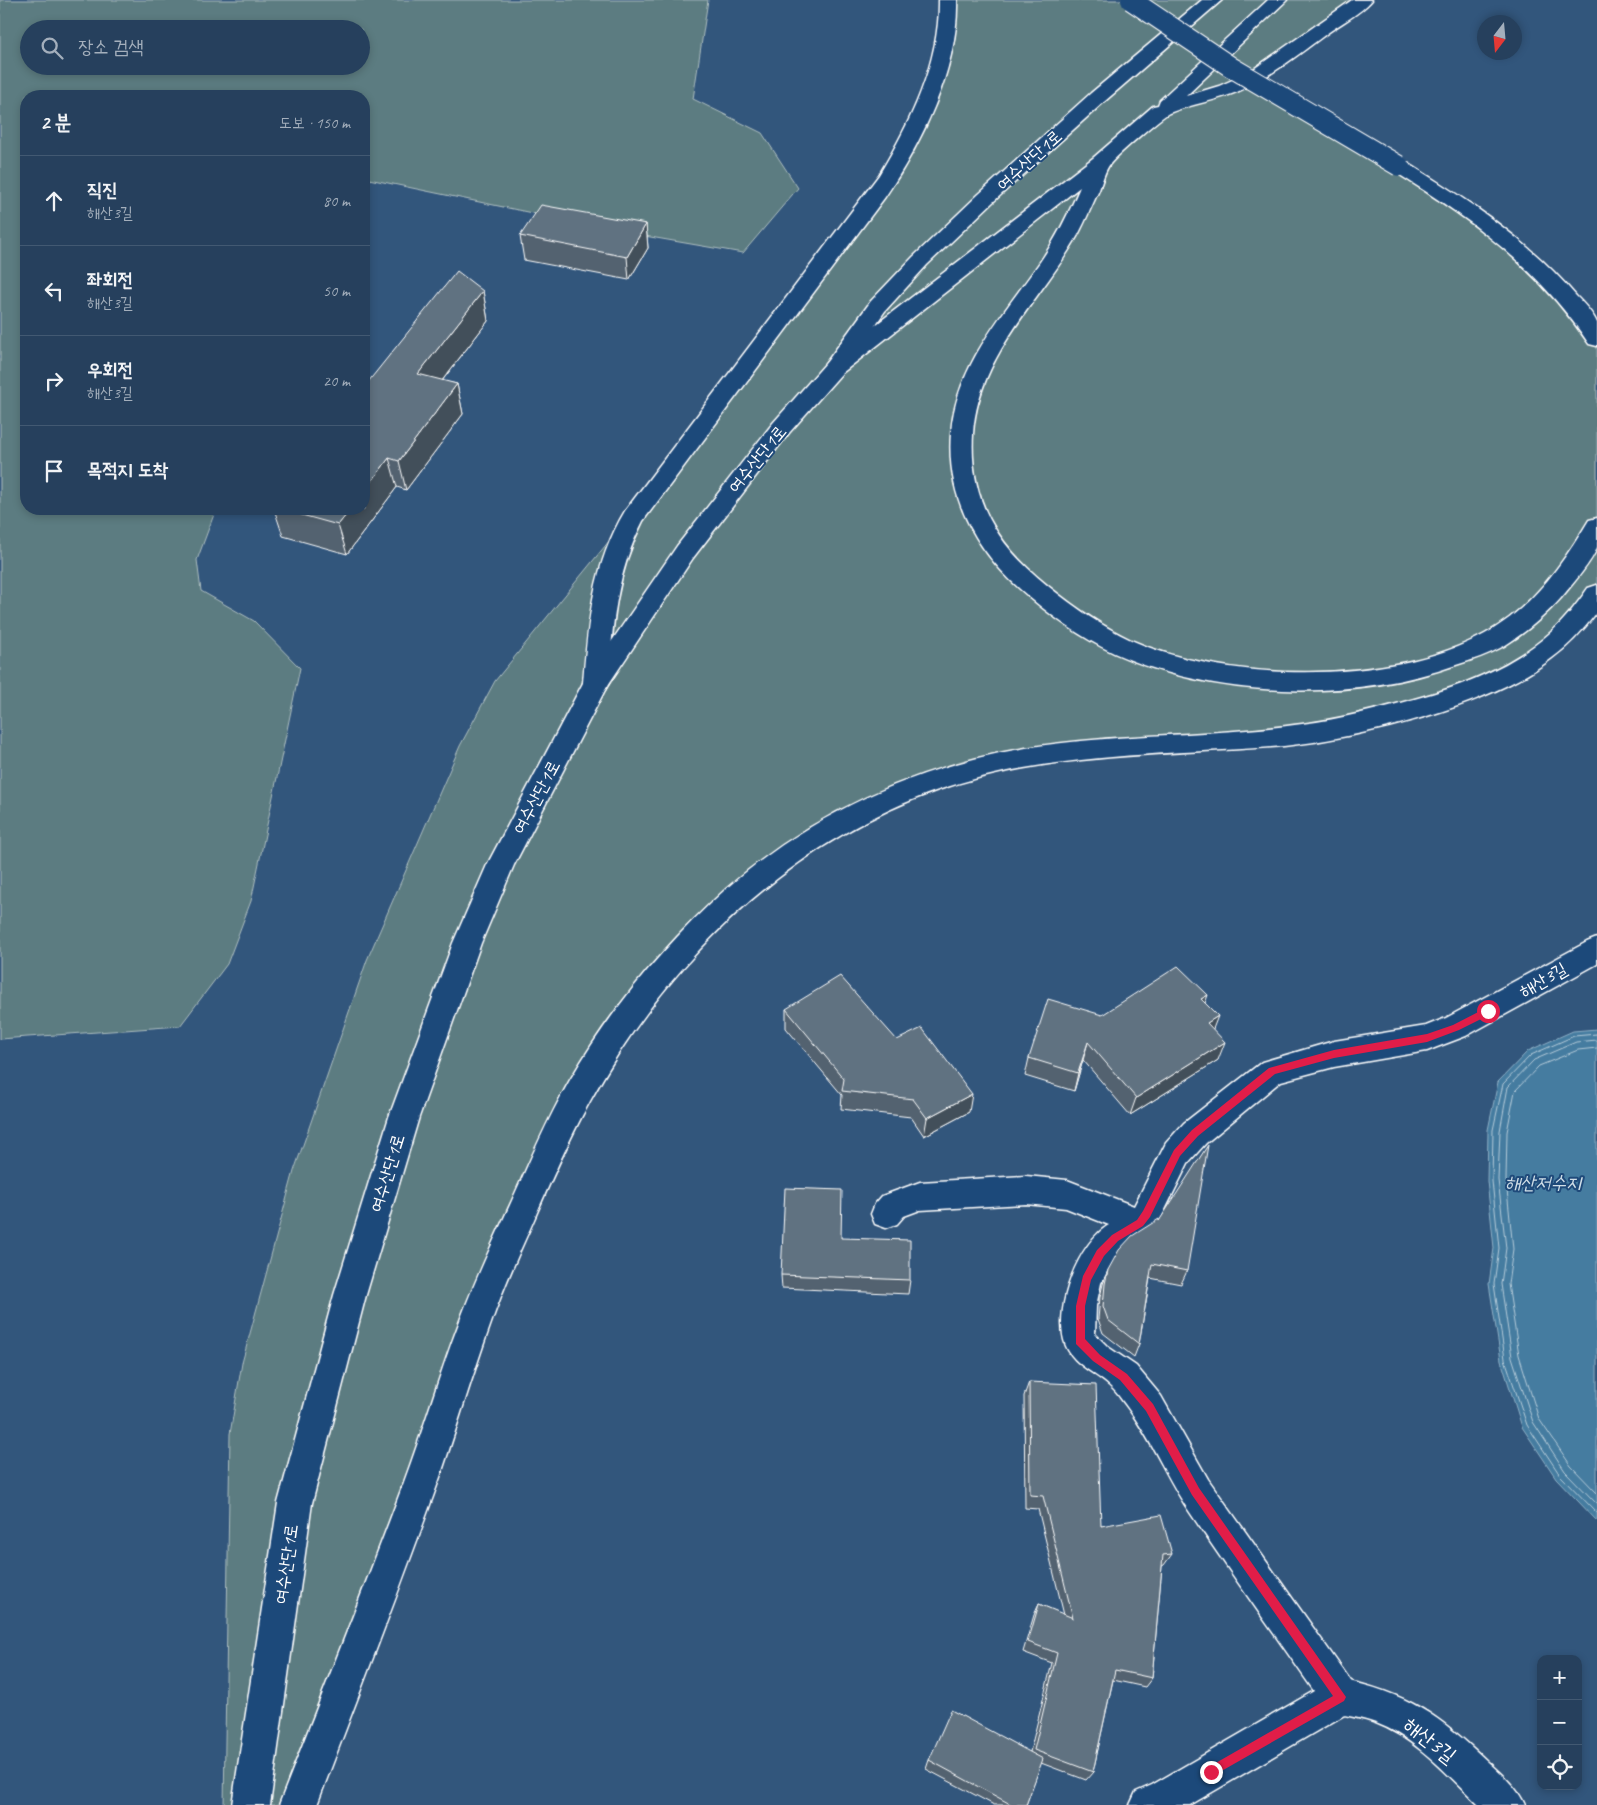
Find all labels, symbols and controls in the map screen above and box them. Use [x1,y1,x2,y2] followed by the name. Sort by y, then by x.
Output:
[1477,15,1522,60] north arrow
[20,20,370,75] search box
[38,34,66,62] icon: search
[78,35,144,59] text: 장소 검색
[40,109,71,135] text: 2 분
[279,113,350,133] text: 도보 · 150 m
[992,125,1066,195] street label: 여수산단1로
[87,178,118,202] text: 직진
[40,187,68,215] icon: ahead
[323,191,350,211] text: 80 m
[87,203,133,223] text: 해산3길
[87,268,133,292] text: 좌회전
[40,277,68,305] icon: left
[323,281,350,301] text: 50 m
[87,293,133,313] text: 해산3길
[87,358,133,382] text: 우회전
[40,367,68,395] icon: right
[323,371,350,391] text: 20 m
[87,383,133,403] text: 해산3길
[723,421,791,497] street label: 여수산단1로
[40,457,68,485] icon: arrive
[87,458,168,482] text: 목적지 도착
[507,756,565,838] street label: 여수산단1로
[1515,957,1571,1002] street label: 해산3길
[1477,1000,1500,1023] route start
[365,1131,409,1215] street label: 여수산단1로
[1505,1171,1583,1195] water label: 해산저수지
[270,1523,302,1605] street label: 여수산단1로
[1537,1655,1582,1790] map controls
[1537,1655,1582,1700] button: +
[1537,1700,1582,1745] button: −
[1398,1711,1462,1769] street label: 해산3길
[1537,1745,1582,1790] button: locate
[1200,1761,1223,1784] route end

